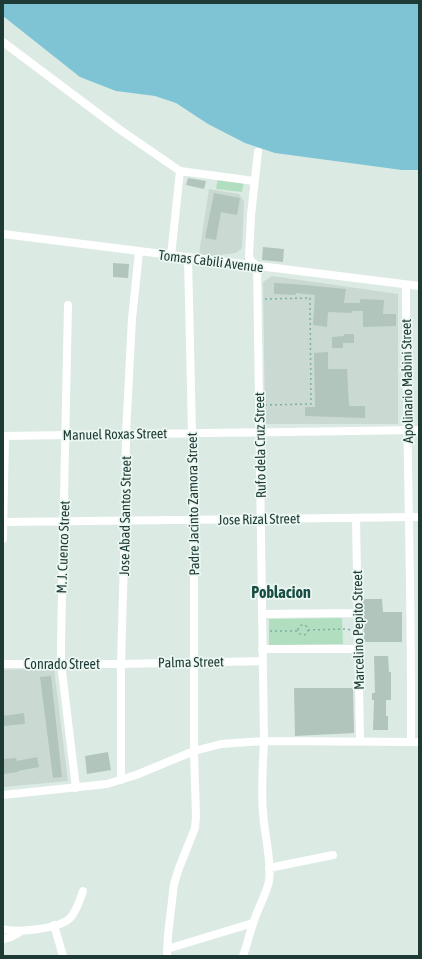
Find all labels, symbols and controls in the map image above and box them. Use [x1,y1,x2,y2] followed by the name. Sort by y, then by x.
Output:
[158,247,264,275] street label: Tomas Cabili Avenue
[398,319,416,443] street label: Apolinario Mabini Street
[251,392,269,498] street label: Rufo dela Cruz Street
[63,425,167,443] street label: Manuel Roxas Street
[184,432,202,576] street label: Padre Jacinto Zamora Street
[116,456,134,576] street label: Jose Abad Santos Street
[53,500,73,594] street label: M. J. Cuenco Street
[218,510,300,528] street label: Jose Rizal Street
[349,570,367,690] street label: Marcelino Pepito Street
[251,583,311,601] district label: Poblacion
[158,653,224,671] street label: Palma Street
[24,656,100,672] street label: Conrado Street

